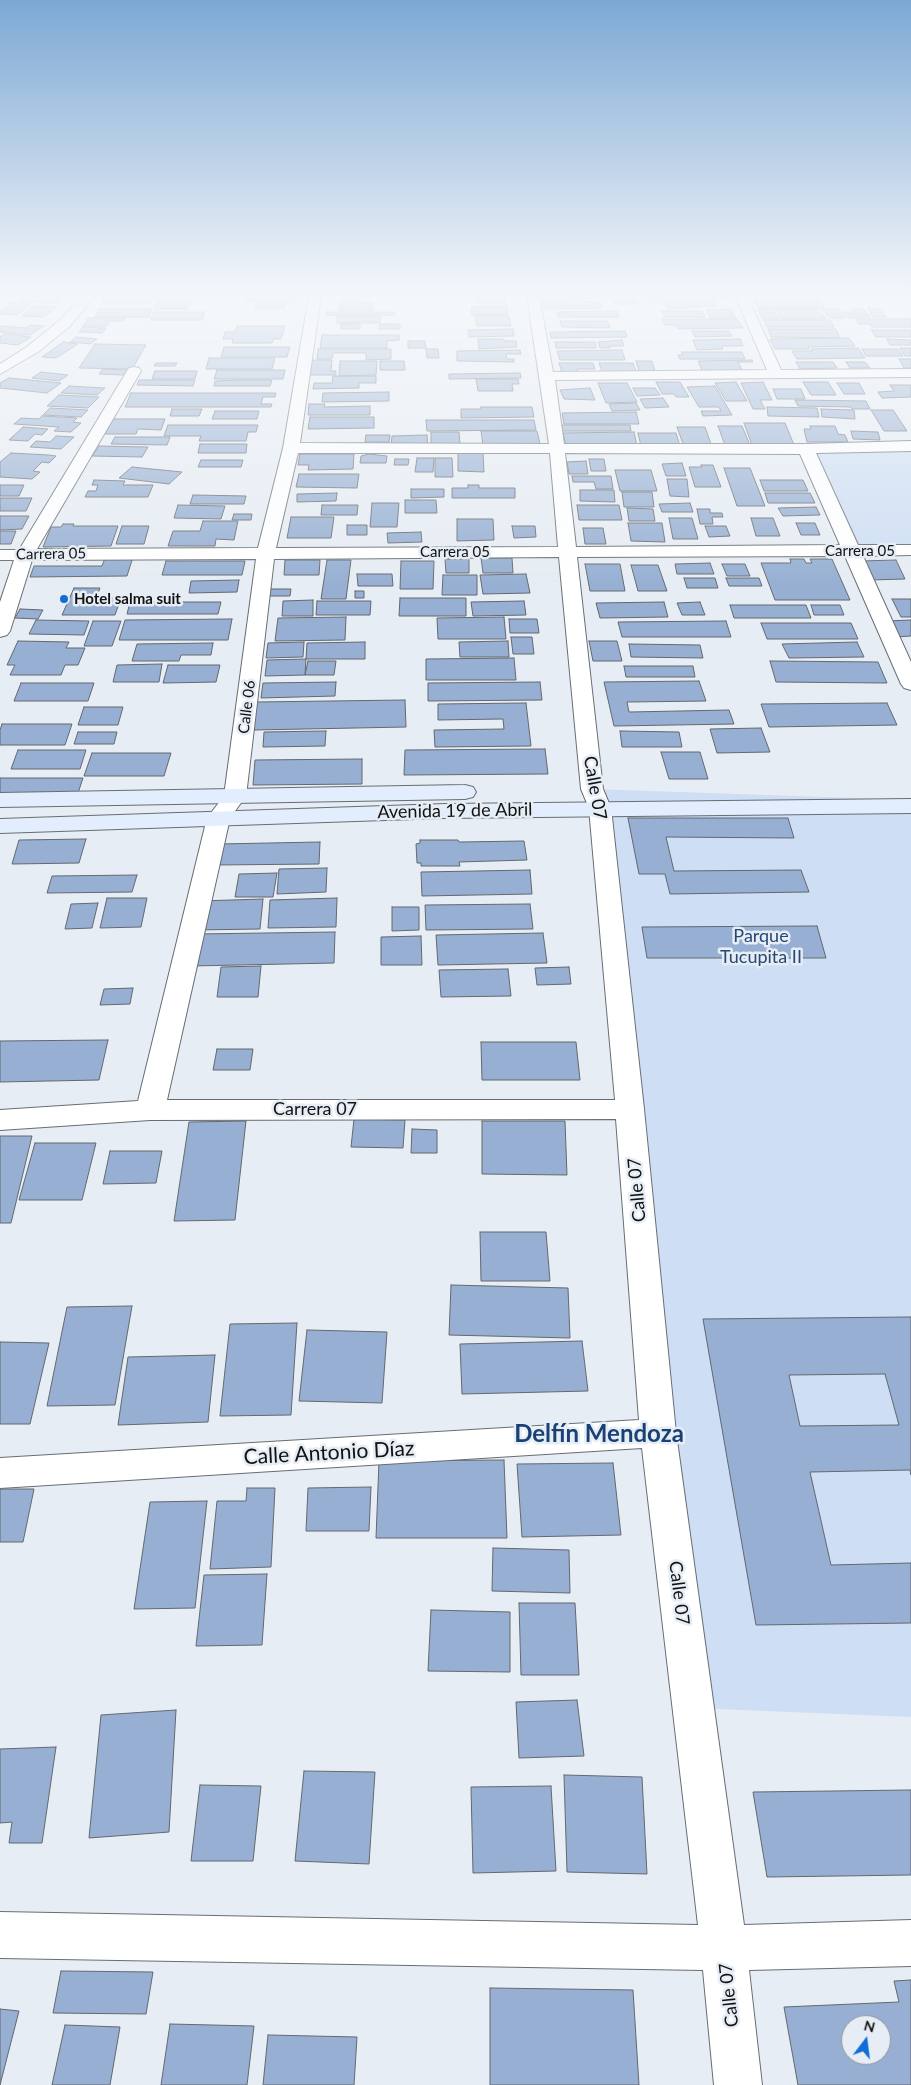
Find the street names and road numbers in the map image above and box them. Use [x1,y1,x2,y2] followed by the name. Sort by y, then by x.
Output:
[825,542,895,560] street label: Carrera 05
[420,543,490,561] street label: Carrera 05
[16,544,86,564] street label: Carrera 05
[235,679,259,735] street label: Calle 06
[579,754,611,822] street label: Calle 07
[377,799,533,823] street label: Avenida 19 de Abril
[273,1098,357,1120] street label: Carrera 07
[623,1157,651,1223] street label: Calle 07
[243,1436,415,1470] street label: Calle Antonio Díaz
[664,1560,694,1626] street label: Calle 07
[715,1962,743,2028] street label: Calle 07

